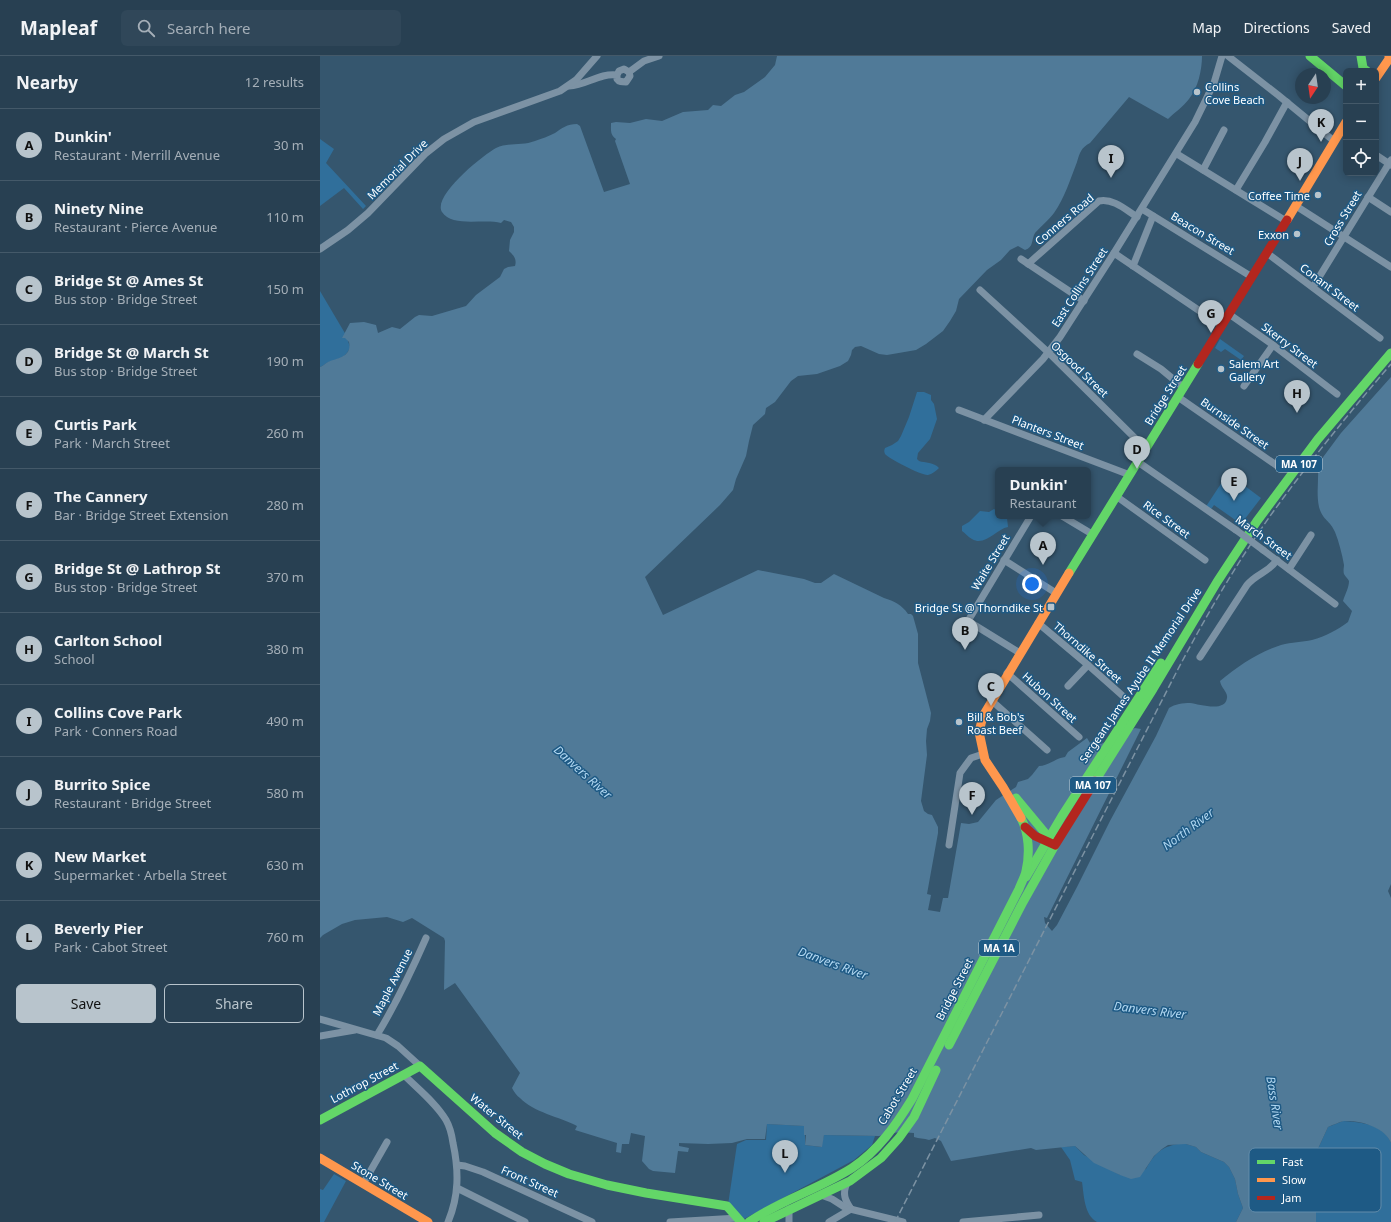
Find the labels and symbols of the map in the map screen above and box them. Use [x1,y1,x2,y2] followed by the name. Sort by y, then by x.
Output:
[1295,68,1331,104] north arrow
[1205,79,1265,107] place label: Collins Cove Beach
[1192,87,1202,97] marker: Collins Cove Beach
[1308,109,1334,142] pin: K
[364,136,430,202] street label: Memorial Drive
[1098,145,1124,178] pin: I
[1287,148,1313,181] pin: J
[1248,188,1310,203] place label: Coffee Time
[1320,188,1364,248] street label: Cross Street
[1031,190,1097,248] street label: Conners Road
[1313,190,1323,200] marker: Coffee Time
[1168,208,1238,258] street label: Beacon Street
[1258,227,1289,242] place label: Exxon
[1292,229,1302,239] marker: Exxon
[1048,244,1110,330] street label: East Collins Street
[1297,260,1363,314] street label: Conant Street
[1198,300,1224,333] pin: G
[1259,319,1321,371] street label: Skerry Street
[1048,338,1112,400] street label: Osgood Street
[1229,356,1279,384] place label: Salem Art Gallery
[1141,362,1189,428] street label: Bridge Street
[1216,364,1226,374] marker: Salem Art Gallery
[1284,380,1310,413] pin: H
[1198,394,1272,452] street label: Burnside Street
[1010,411,1086,453] street label: Planters Street
[1124,436,1150,469] pin: D
[1276,456,1322,472] road number: MA 107
[1221,468,1247,501] pin: E
[1140,497,1194,541] street label: Rice Street
[1233,511,1295,563] street label: March Street
[967,531,1013,593] street label: Waite Street
[1030,532,1056,565] pin: A
[1022,574,1042,594] your location
[1076,584,1204,766] street label: Sergeant James Ayube II Memorial Drive
[915,600,1043,615] place label: Bridge St @ Thorndike St
[1046,602,1056,612] marker: Bridge St @ Thorndike St
[952,617,978,650] pin: B
[1051,618,1125,686] street label: Thorndike Street
[1019,668,1081,726] street label: Hubon Street
[978,673,1004,706] pin: C
[967,709,1024,737] place label: Bill & Bob's Roast Beef
[954,717,964,727] marker: Bill & Bob's Roast Beef
[550,741,617,803] water label: Danvers River
[1070,777,1116,793] road number: MA 107
[959,782,985,815] pin: F
[1159,803,1218,854] water label: North River
[979,940,1019,956] road number: MA 1A
[796,943,871,984] water label: Danvers River
[369,946,415,1018] street label: Maple Avenue
[932,955,976,1023] street label: Bridge Street
[1113,997,1188,1023] water label: Danvers River
[328,1058,400,1106] street label: Lothrop Street
[874,1065,920,1127] street label: Cabot Street
[1262,1075,1288,1132] water label: Bass River
[467,1090,527,1142] street label: Water Street
[772,1140,798,1173] pin: L
[1249,1148,1381,1212] legend
[1282,1154,1303,1169] text: Fast
[349,1157,411,1203] street label: Stone Street
[499,1162,561,1200] street label: Front Street
[1282,1172,1306,1187] text: Slow
[1281,1190,1301,1205] text: Jam

